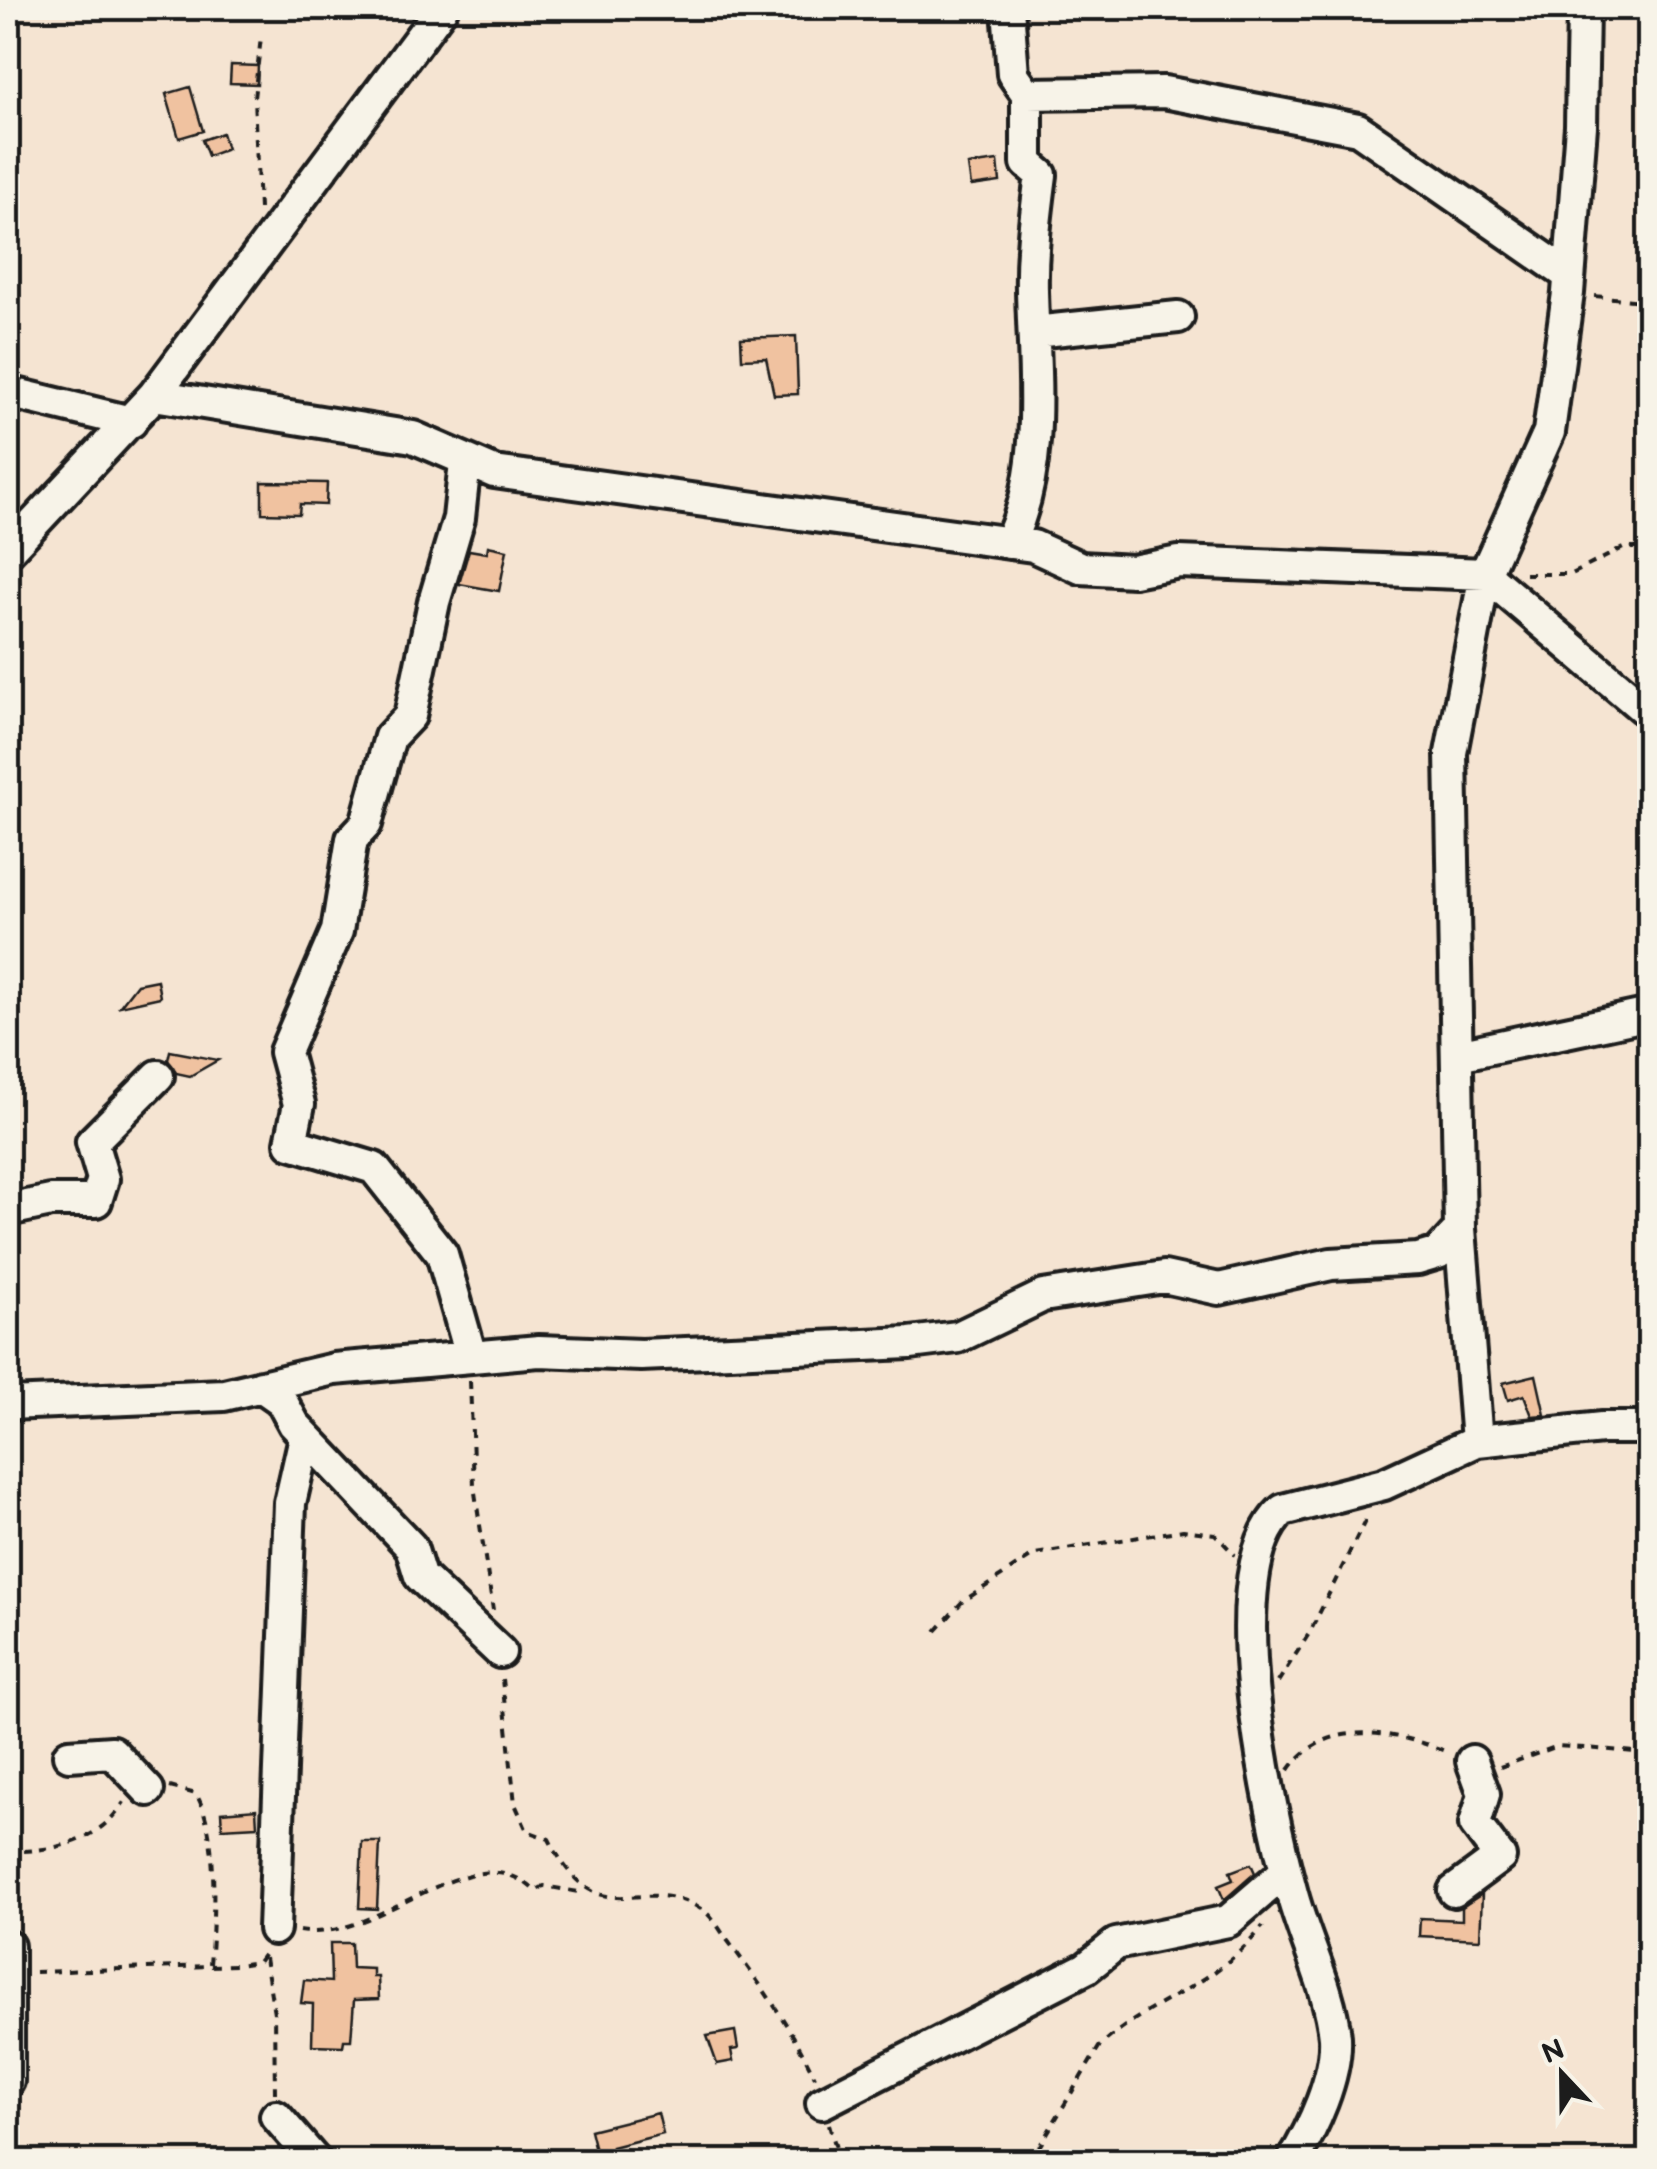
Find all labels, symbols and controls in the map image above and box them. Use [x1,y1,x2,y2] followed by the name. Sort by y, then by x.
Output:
[1512,2024,1612,2124] north arrow
[1537,2033,1569,2071] text: N

